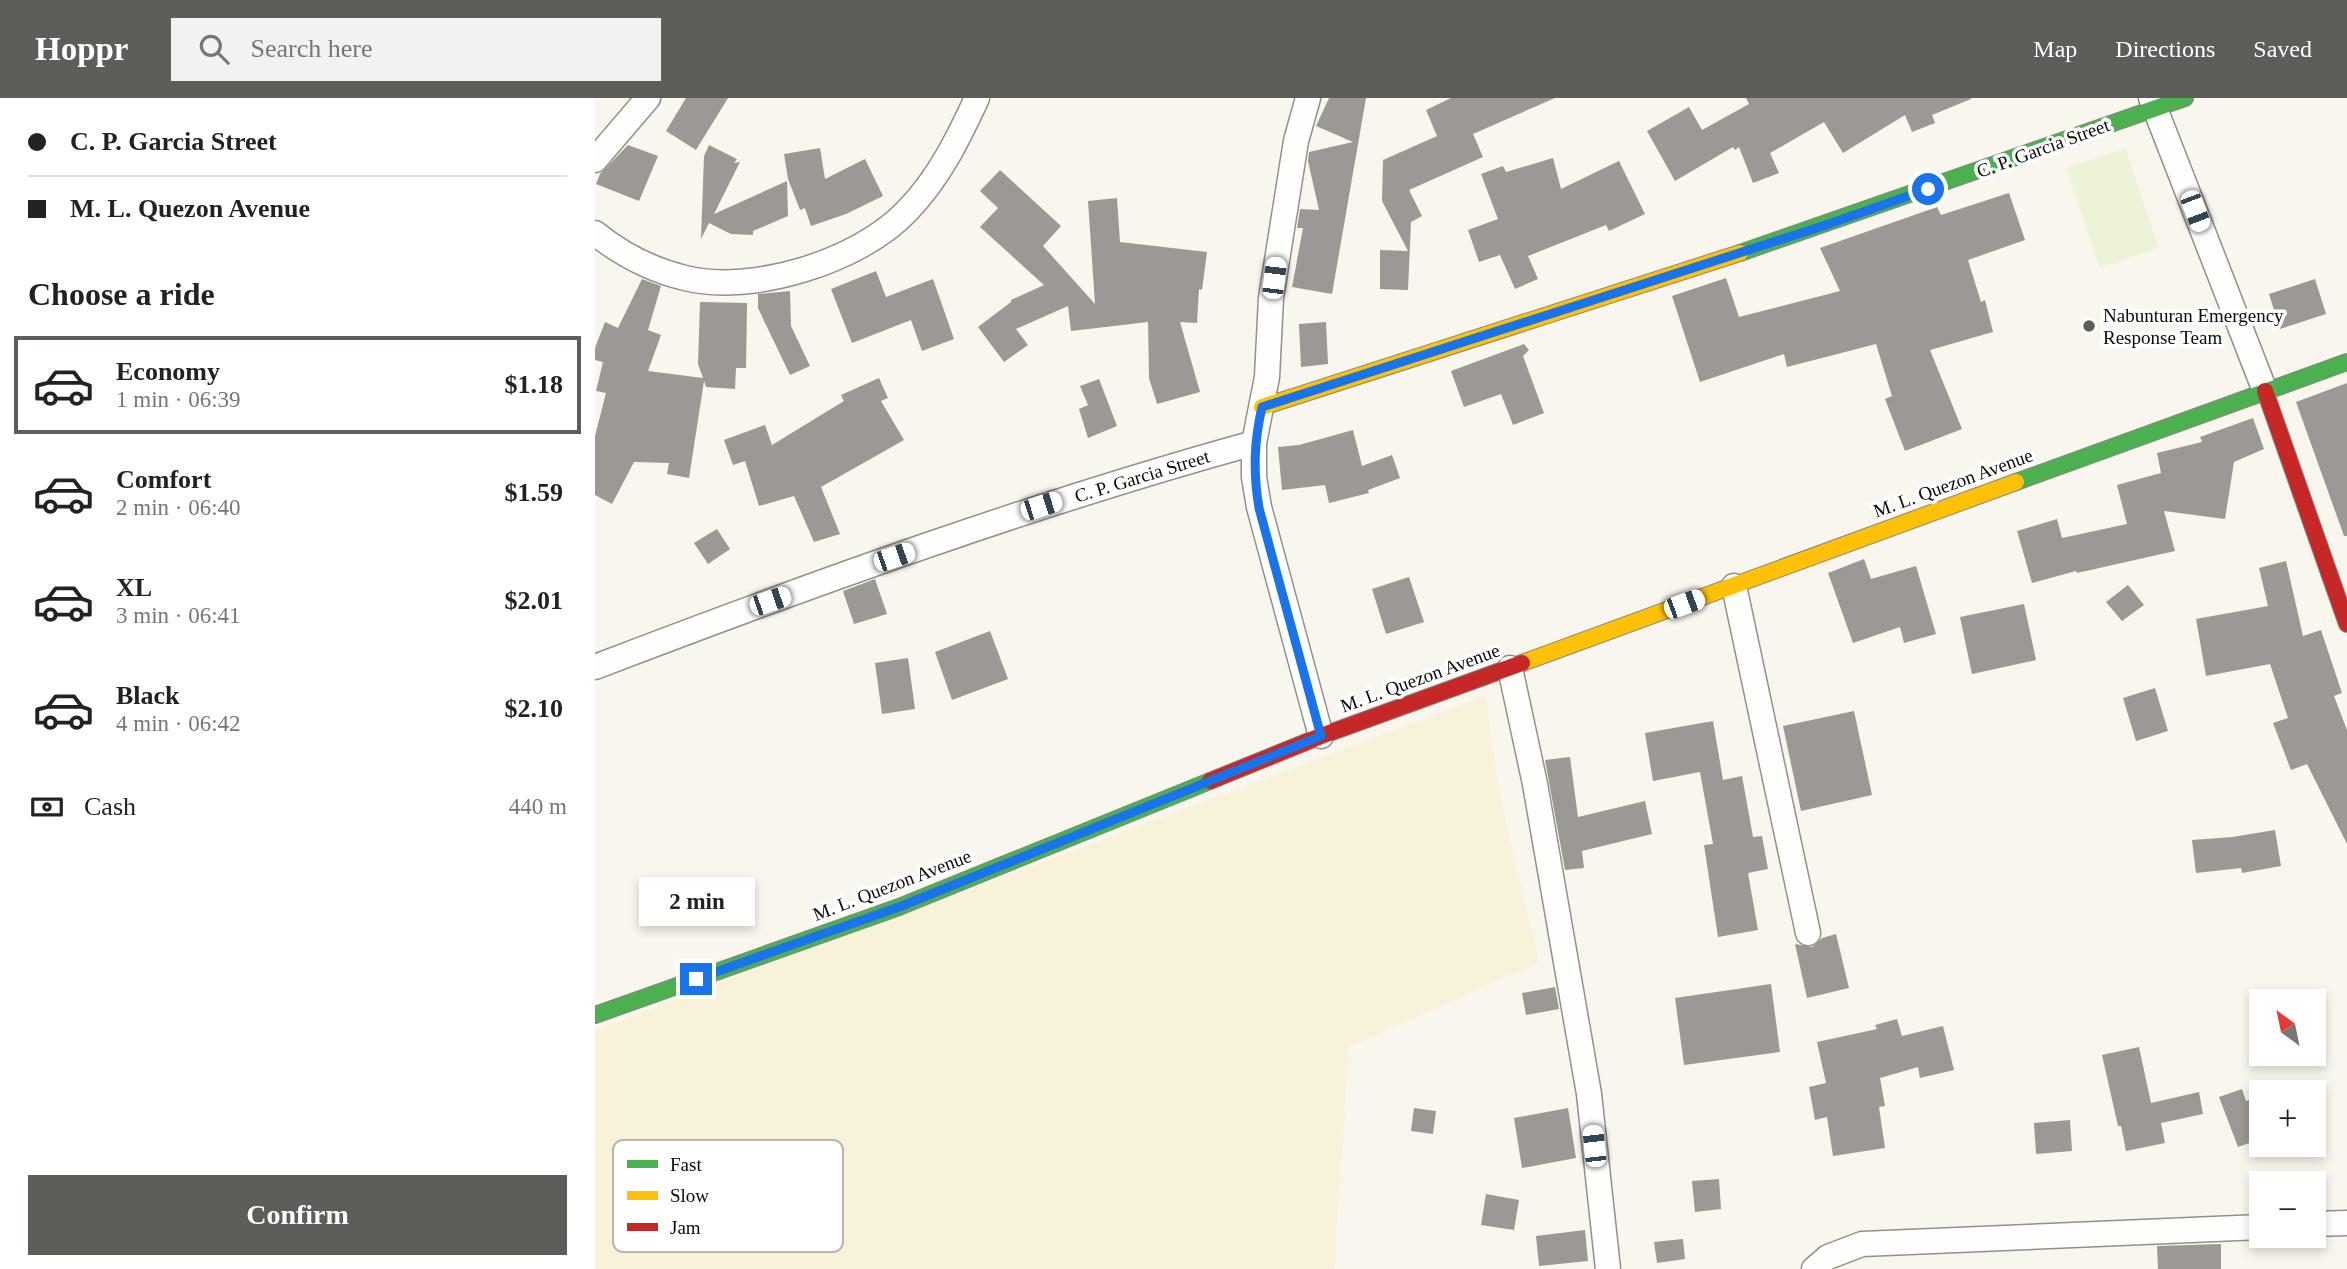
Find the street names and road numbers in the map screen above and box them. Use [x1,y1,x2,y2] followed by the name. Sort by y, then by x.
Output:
[1974,114,2113,182] street label: C. P. Garcia Street
[1870,444,2036,522] street label: M. L. Quezon Avenue
[1072,445,1213,506] street label: C. P. Garcia Street
[1337,639,1503,717] street label: M. L. Quezon Avenue
[810,845,974,925] street label: M. L. Quezon Avenue

